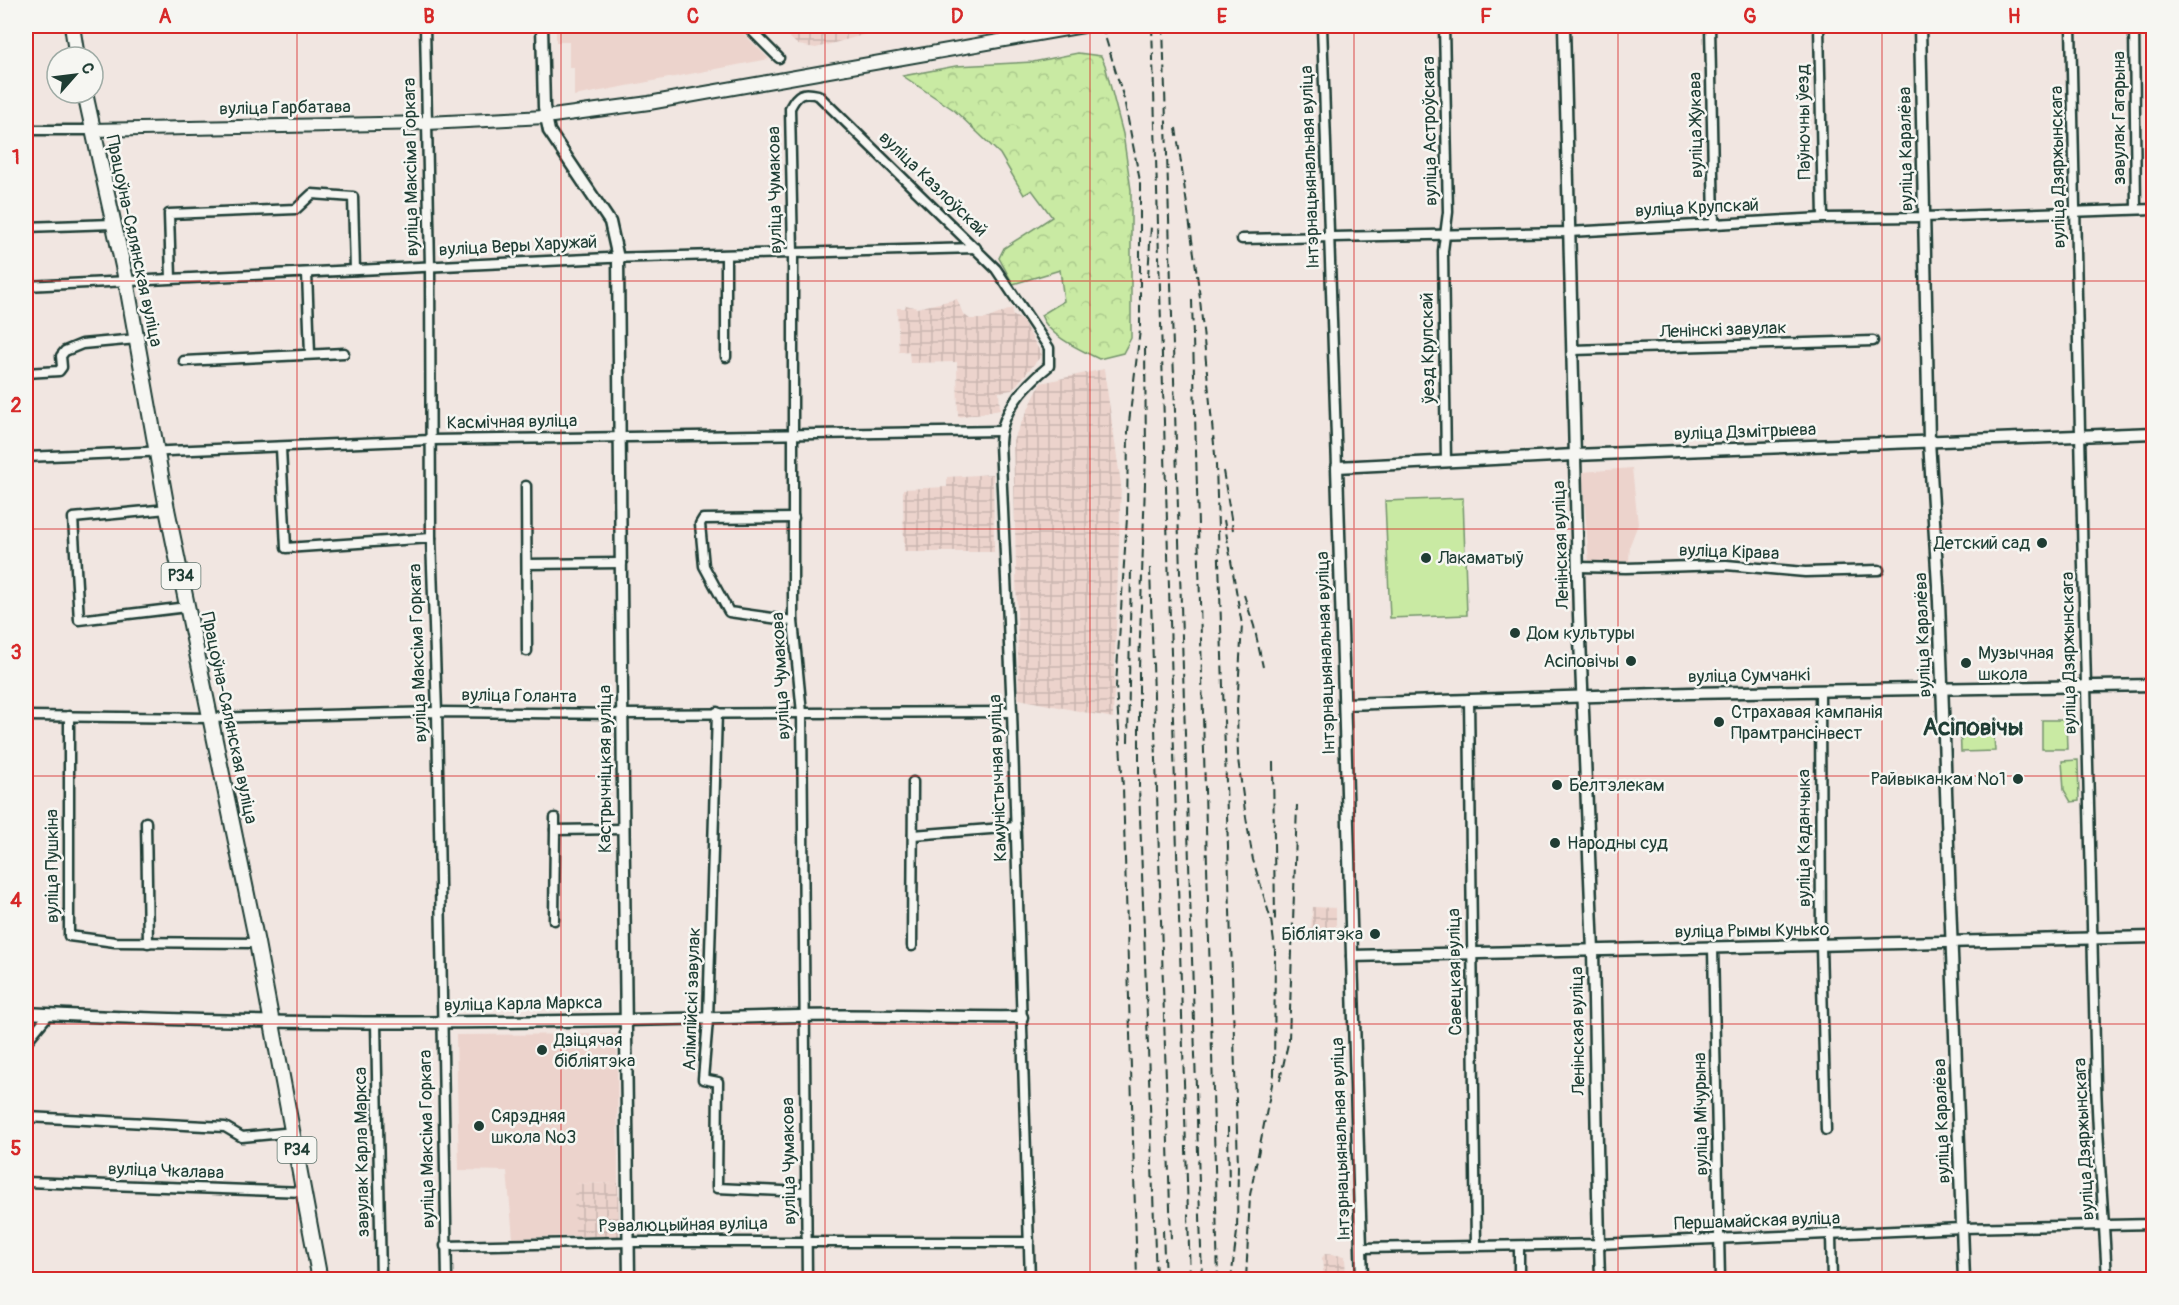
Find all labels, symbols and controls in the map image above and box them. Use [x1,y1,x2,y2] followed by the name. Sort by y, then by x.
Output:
[159,4,172,29] text: A
[423,4,435,29] text: B
[687,4,699,29] text: C
[951,4,964,29] text: D
[1217,4,1228,29] text: E
[1480,4,1492,29] text: F
[1743,4,1757,29] text: G
[2008,4,2021,29] text: H
[45,45,105,105] north arrow
[2108,51,2131,185] street label: завулак Гагарына
[1417,56,1443,206] street label: вуліца Астроўскага
[76,59,99,78] text: С
[1791,64,1817,180] street label: Паўночны ўезд
[1295,65,1325,269] street label: Інтэрнацыянальная вуліца
[1684,72,1708,178] street label: вуліца Жукава
[398,77,424,257] street label: вуліца Максіма Горкага
[1893,86,1919,212] street label: вуліца Каралёва
[2045,86,2071,248] street label: вуліца Дзяржынскага
[219,95,351,121] street label: вуліца Гарбатава
[762,126,788,254] street label: вуліца Чумакова
[874,126,992,242] street label: вуліца Казлоўскай
[100,133,168,349] street label: Працоўна-Сялянская вуліца
[12,145,20,170] text: 1
[1635,193,1759,223] street label: вуліца Крупскай
[438,230,598,262] street label: вуліца Веры Харужай
[1416,292,1440,405] street label: ўезд Крупскай
[1658,316,1787,344] street label: Ленінскі завулак
[10,393,22,418] text: 2
[447,409,577,435] street label: Касмічная вуліца
[1673,418,1817,446] street label: вуліца Дзмітрыева
[1547,480,1575,611] street label: Ленінская вуліца
[1933,532,2030,555] place label: Детский сад
[2035,536,2049,550] marker: Детский сад
[1678,539,1780,565] street label: вуліца Кірава
[1437,547,1524,570] place label: Лакаматыў
[1311,551,1341,755] street label: Інтэрнацыянальная вуліца
[1419,551,1433,565] marker: Лакаматыў
[162,563,201,589] road number: Р34
[403,563,433,743] street label: вуліца Максіма Горкага
[1909,572,1937,698] street label: вуліца Каралёва
[2056,572,2082,734] street label: вуліца Дзяржынскага
[195,610,263,826] street label: Працоўна-Сялянская вуліца
[766,612,796,740] street label: вуліца Чумакова
[1526,622,1635,645] place label: Дом культуры
[1508,626,1522,640] marker: Дом культуры
[10,640,22,665] text: 3
[1978,642,2054,686] place label: Музычная школа
[1543,650,1619,673] place label: Асіповічы
[1624,654,1638,668] marker: Асіповічы
[1959,656,1973,670] marker: Музычная школа
[1688,663,1810,689] street label: вуліца Сумчанкі
[461,683,577,709] street label: вуліца Голанта
[594,685,617,853] street label: Кастрычніцкая вуліца
[984,694,1012,862] street label: Камуністычная вуліца
[1731,701,1883,745] place label: Страхавая кампанія Прамтрансінвест
[1923,713,2023,742] district label: Асіповічы
[1712,715,1726,729] marker: Страхавая кампанія Прамтрансінвест
[1871,768,2006,791] place label: Райвыканкам №1
[1793,769,1816,907] street label: вуліца Каданчыка
[2011,772,2025,786] marker: Райвыканкам №1
[1569,774,1665,797] place label: Белтэлекам
[1550,778,1564,792] marker: Белтэлекам
[41,809,64,923] street label: вуліца Пушкіна
[1567,832,1668,855] place label: Народны суд
[1548,836,1562,850] marker: Народны суд
[10,888,22,913] text: 4
[1442,908,1468,1036] street label: Савецкая вуліца
[1674,918,1830,944] street label: вуліца Рымы Кунько
[1281,923,1363,946] place label: Бібліятэка
[678,927,706,1071] street label: Алімпійскі завулак
[1368,927,1382,941] marker: Бібліятэка
[1565,966,1591,1097] street label: Ленінская вуліца
[444,991,602,1017] street label: вуліца Карла Маркса
[553,1029,635,1073] place label: Дзіцячая бібліятэка
[1326,1037,1356,1241] street label: Інтэрнацыянальная вуліца
[535,1043,549,1057] marker: Дзіцячая бібліятэка
[414,1049,440,1229] street label: вуліца Максіма Горкага
[1688,1052,1714,1176] street label: вуліца Мічурына
[2068,1057,2100,1221] street label: вуліца Дзяржынскага
[1928,1058,1956,1184] street label: вуліца Каралёва
[349,1067,375,1237] street label: завулак Карла Маркса
[776,1097,802,1225] street label: вуліца Чумакова
[491,1105,576,1149] place label: Сярэдняя школа №3
[472,1119,486,1133] marker: Сярэдняя школа №3
[11,1136,22,1161] text: 5
[278,1137,316,1163] road number: Р34
[107,1157,225,1185] street label: вуліца Чкалава
[1674,1207,1840,1235] street label: Першамайская вуліца
[598,1212,768,1238] street label: Рэвалюцыйная вуліца

